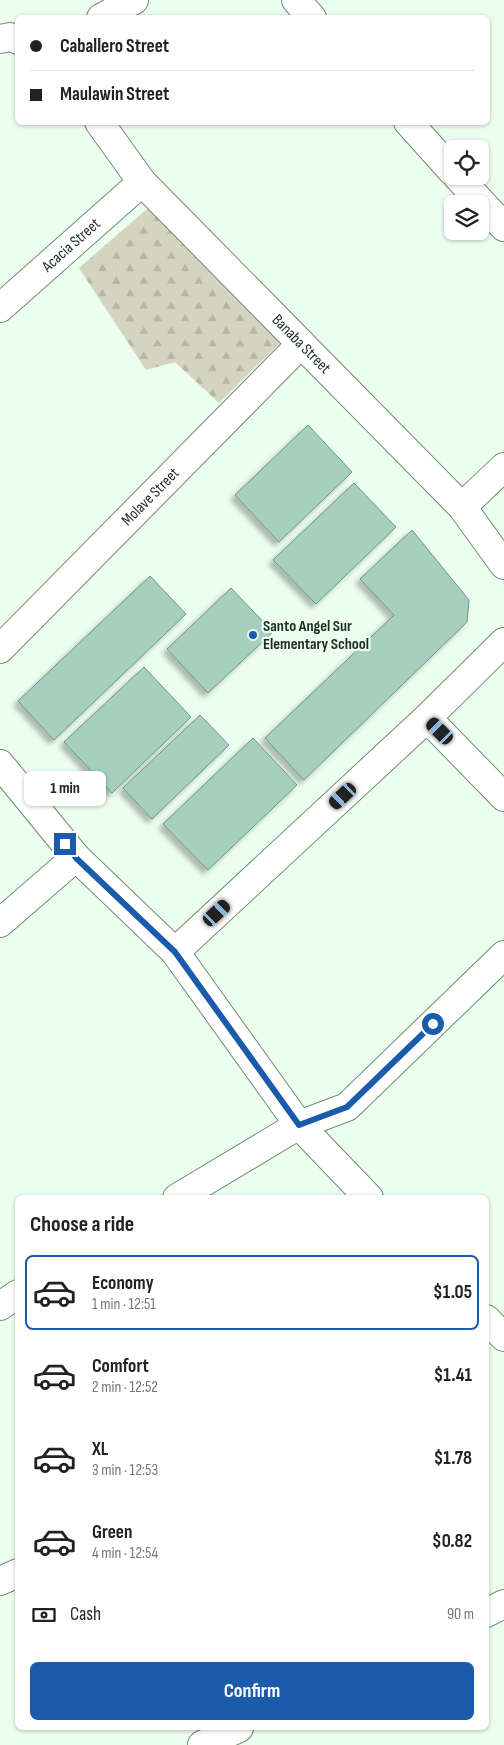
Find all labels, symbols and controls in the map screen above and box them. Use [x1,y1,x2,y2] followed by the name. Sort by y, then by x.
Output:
[60,35,169,58] text: Caballero Street
[60,83,169,106] text: Maulawin Street
[444,140,489,240] map controls
[444,140,489,185] button: locate
[444,195,489,240] button: layers
[37,214,104,276] street label: Acacia Street
[268,310,335,378] street label: Banaba Street
[118,464,183,530] street label: Molave Street
[263,617,369,654] place label: Santo Angel Sur Elementary School
[247,629,259,641] marker: Santo Angel Sur Elementary School
[424,715,455,747] car
[24,772,106,806] callout: 1 min
[50,779,80,798] text: 1 min
[326,780,359,812] car
[54,833,76,855] route end
[200,897,233,929] car
[422,1013,444,1035] route start
[30,1211,134,1238] text: Choose a ride
[32,1270,77,1315] icon: car
[92,1272,154,1295] text: Economy
[433,1281,472,1304] text: $1.05
[92,1295,156,1314] text: 1 min · 12:51
[32,1353,77,1398] icon: car
[92,1355,149,1378] text: Comfort
[434,1364,472,1387] text: $1.41
[92,1378,158,1397] text: 2 min · 12:52
[32,1436,77,1481] icon: car
[92,1438,108,1461] text: XL
[434,1447,472,1470] text: $1.78
[92,1461,158,1480] text: 3 min · 12:53
[32,1519,77,1564] icon: car
[92,1521,132,1544] text: Green
[432,1530,472,1553] text: $0.82
[92,1544,158,1563] text: 4 min · 12:54
[30,1601,58,1629] icon: cash
[70,1603,101,1626] text: Cash
[447,1605,474,1624] text: 90 m
[30,1662,474,1720] button: Confirm

